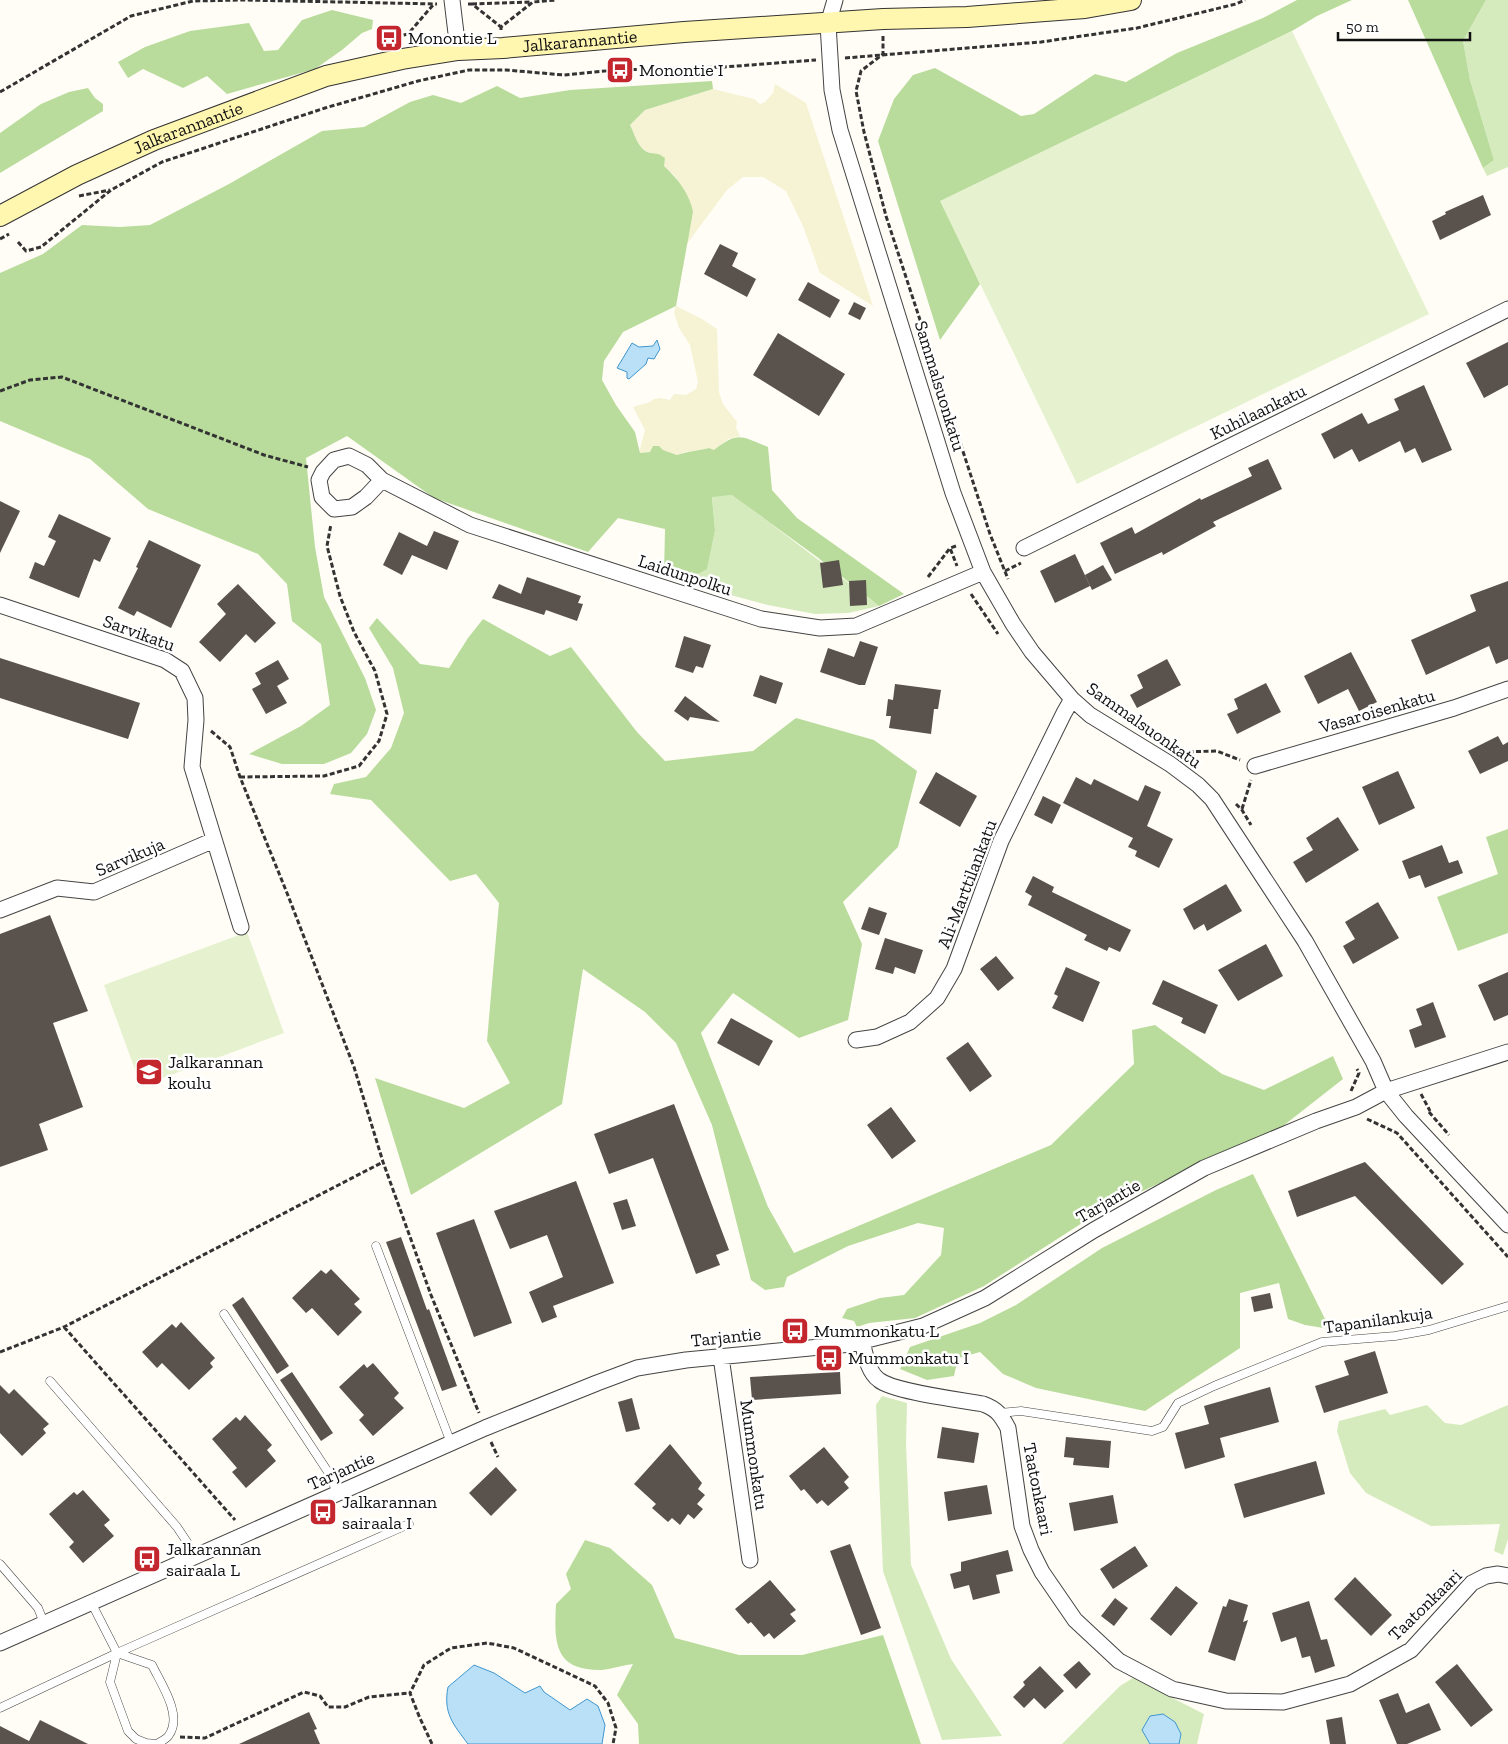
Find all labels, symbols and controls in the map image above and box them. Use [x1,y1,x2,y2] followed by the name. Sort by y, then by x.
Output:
[1338,10,1470,42] scale bar
[1346,18,1379,36] text: 50 m
[374,23,404,53] bus stop icon: Monontie L
[521,25,638,57] street label: Jalkarannantie
[408,27,497,49] place label: Monontie L
[605,55,635,85] bus stop icon: Monontie I
[639,59,724,81] place label: Monontie I
[130,97,246,159] street label: Jalkarannantie
[910,318,970,454] street label: Sammalsuonkatu
[1206,379,1310,445] street label: Kuhilaankatu
[635,550,735,600] street label: Laidunpolku
[100,610,178,656] street label: Sarvikatu
[1082,677,1206,773] street label: Sammalsuonkatu
[1316,684,1437,738] street label: Vasaroisenkatu
[932,817,1002,951] street label: Ali-Marttilankatu
[92,833,168,881] street label: Sarvikuja
[168,1051,264,1094] place label: Jalkarannan koulu
[134,1057,164,1087] school or university icon: Jalkarannan koulu
[1072,1174,1144,1228] street label: Tarjantie
[1322,1301,1434,1339] street label: Tapanilankuja
[780,1316,810,1346] bus stop icon: Mummonkatu L
[814,1320,939,1342] place label: Mummonkatu L
[690,1322,762,1352] street label: Tarjantie
[814,1343,844,1373] bus stop icon: Mummonkatu I
[848,1347,969,1369] place label: Mummonkatu I
[735,1398,773,1512] street label: Mummonkatu
[1018,1441,1058,1537] street label: Taatonkaari
[304,1447,378,1495] street label: Tarjantie
[342,1491,438,1534] place label: Jalkarannan sairaala I
[308,1497,338,1527] bus stop icon: Jalkarannan sairaala I
[166,1538,262,1581] place label: Jalkarannan sairaala L
[132,1544,162,1574] bus stop icon: Jalkarannan sairaala L
[1384,1565,1466,1645] street label: Taatonkaari

